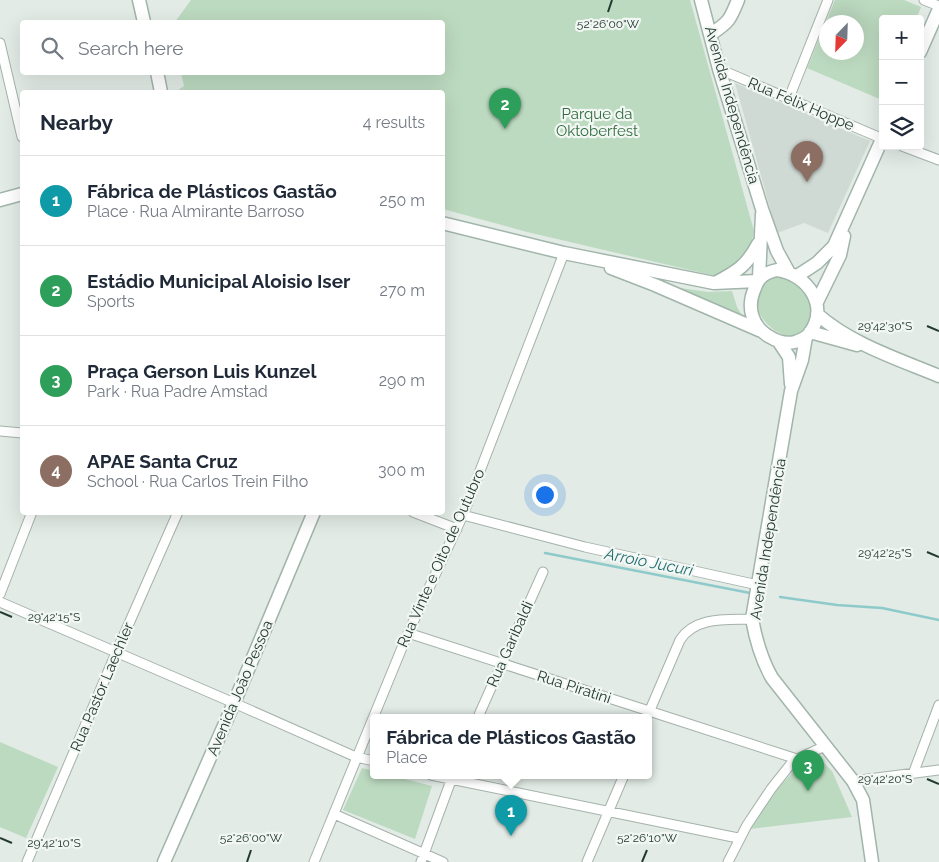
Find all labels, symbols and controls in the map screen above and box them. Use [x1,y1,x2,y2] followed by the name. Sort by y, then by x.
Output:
[819,15,864,60] north arrow
[879,15,924,150] map controls
[879,15,924,60] button: +
[577,17,640,31] text: 52°26'00"W
[20,20,445,75] search box
[701,24,763,186] street label: Avenida Independência
[38,34,66,62] icon: search
[78,37,184,59] text: Search here
[879,60,924,105] button: −
[745,74,857,135] street label: Rua Félix Hoppe
[489,88,521,129] pin: 2
[556,105,638,140] park label: Parque da Oktoberfest
[879,105,924,150] button: layers
[40,110,113,135] text: Nearby
[363,113,425,132] text: 4 results
[791,141,823,182] pin: 4
[87,180,337,202] text: Fábrica de Plásticos Gastão
[52,191,60,210] text: 1
[379,191,425,210] text: 250 m
[87,202,304,221] text: Place · Rua Almirante Barroso
[87,270,350,292] text: Estádio Municipal Aloisio Iser
[51,281,61,300] text: 2
[380,281,425,300] text: 270 m
[87,292,135,311] text: Sports
[858,319,912,333] text: 29°42'30"S
[87,360,317,382] text: Praça Gerson Luis Kunzel
[52,371,60,390] text: 3
[379,371,425,390] text: 290 m
[87,382,268,401] text: Park · Rua Padre Amstad
[87,450,238,472] text: APAE Santa Cruz
[746,457,790,621] street label: Avenida Independência
[51,461,61,480] text: 4
[378,461,425,480] text: 300 m
[393,466,489,650] street label: Rua Vinte e Oito de Outubro
[87,472,308,491] text: School · Rua Carlos Trein Filho
[532,482,558,508] your location
[602,544,695,580] water label: Arroio Jucuri
[858,546,912,560] text: 29°42'25"S
[483,598,537,690] street label: Rua Garibaldi
[28,610,80,624] text: 29°42'15"S
[203,617,277,759] street label: Avenida João Pessoa
[67,619,138,754] street label: Rua Pastor Laechler
[535,667,613,707] street label: Rua Piratini
[370,714,652,779] popup
[386,726,636,748] text: Fábrica de Plásticos Gastão
[386,748,427,767] text: Place
[792,750,824,791] pin: 3
[858,772,912,786] text: 29°42'20"S
[495,795,527,836] pin: 1
[220,831,283,845] text: 52°26'00"W
[617,831,678,845] text: 52°26'10"W
[27,836,81,850] text: 29°42'10"S

